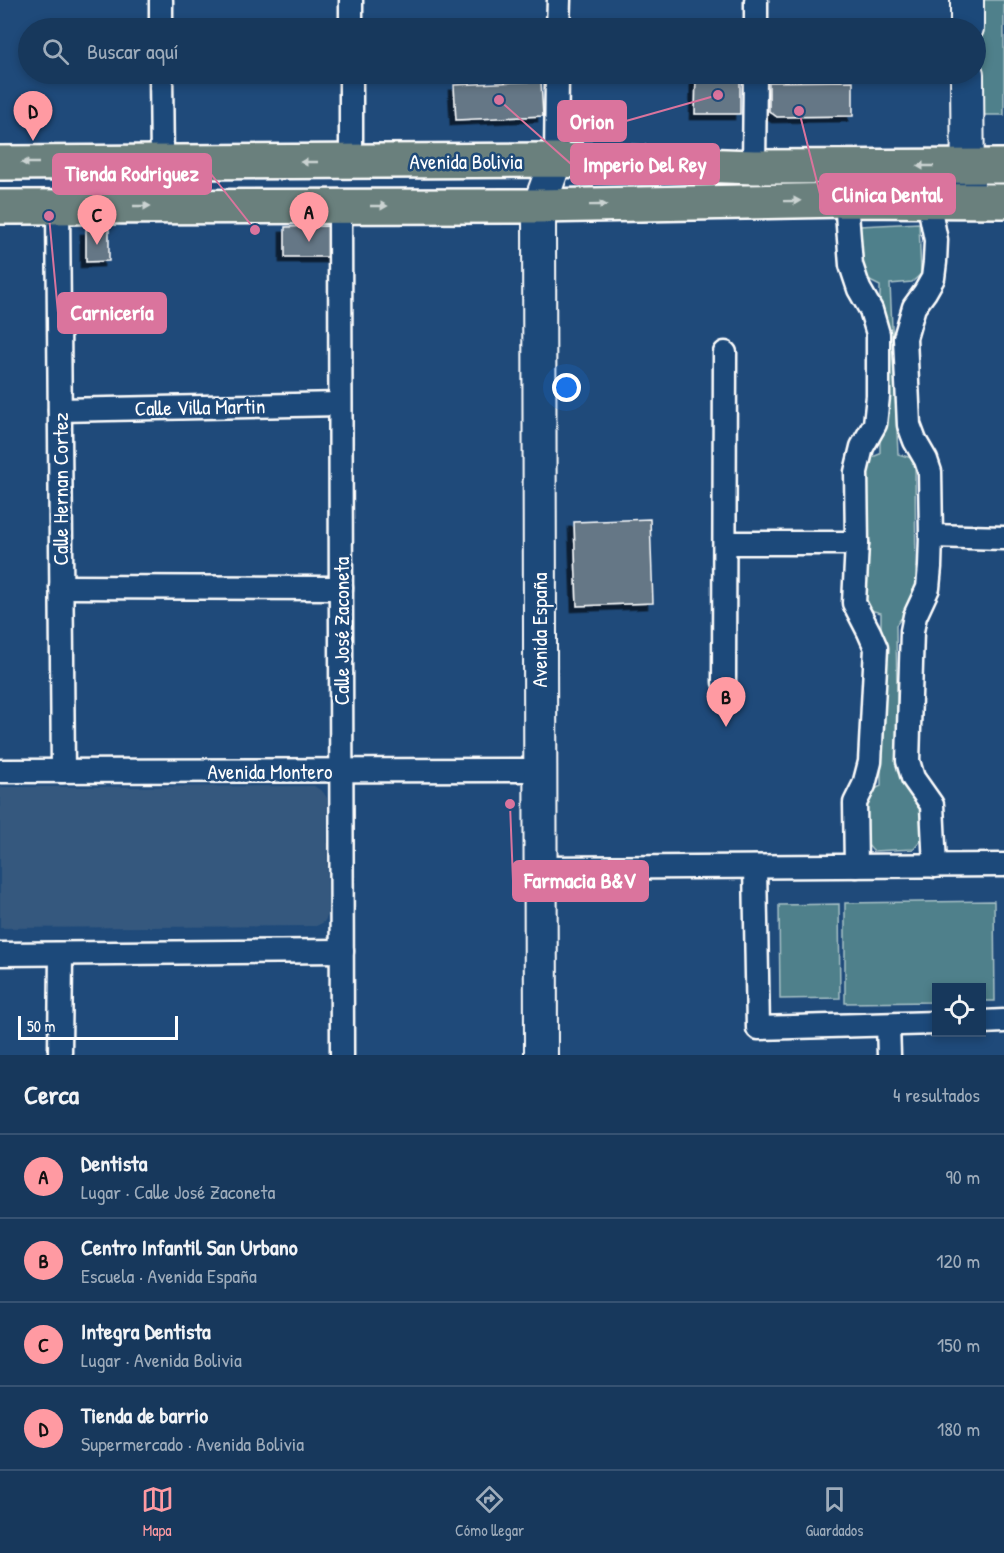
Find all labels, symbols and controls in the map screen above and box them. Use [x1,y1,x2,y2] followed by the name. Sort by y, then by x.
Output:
[18,18,986,84] search box
[39,35,72,68] icon: search
[87,36,179,66] text: Buscar aquí
[14,92,52,141] pin: D
[558,101,626,141] callout: Orion
[570,106,614,136] text: Orion
[571,144,719,184] callout: Imperio Del Rey
[409,147,523,176] street label: Avenida Bolivia
[583,149,708,180] text: Imperio Del Rey
[53,154,211,194] callout: Tienda Rodriguez
[299,157,318,166] one-way arrow
[20,158,39,168] one-way arrow
[64,158,199,189] text: Tienda Rodriguez
[915,161,934,171] one-way arrow
[820,174,955,214] callout: Clinica Dental
[831,179,944,209] text: Clinica Dental
[290,192,328,242] pin: A
[78,196,116,245] pin: C
[783,196,802,206] one-way arrow
[588,200,607,209] one-way arrow
[133,201,152,211] one-way arrow
[370,201,389,211] one-way arrow
[58,293,166,333] callout: Carnicería
[70,297,154,327] text: Carnicería
[552,373,581,402] your location
[134,391,266,423] street label: Calle Villa Martin
[46,413,75,565] street label: Calle Hernan Cortez
[327,557,356,705] street label: Calle José Zaconeta
[525,573,554,687] street label: Avenida España
[706,678,746,727] pin: B
[207,757,333,786] street label: Avenida Montero
[513,861,648,901] callout: Farmacia B&V
[523,865,636,895] text: Farmacia B&V
[932,983,986,1037] map controls
[932,983,986,1037] button: locate
[18,1013,178,1040] scale bar
[27,1015,56,1037] text: 50 m
[24,1077,79,1112] text: Cerca
[893,1081,980,1108] text: 4 resultados
[81,1148,147,1178] text: Dentista
[39,1163,48,1190] text: A
[946,1163,980,1190] text: 90 m
[81,1178,275,1205] text: Lugar · Calle José Zaconeta
[81,1232,298,1262] text: Centro Infantil San Urbano
[38,1247,49,1274] text: B
[936,1247,980,1274] text: 120 m
[81,1262,257,1289] text: Escuela · Avenida España
[81,1316,211,1346] text: Integra Dentista
[38,1331,49,1358] text: C
[937,1331,980,1358] text: 150 m
[81,1346,242,1373] text: Lugar · Avenida Bolivia
[81,1400,208,1430] text: Tienda de barrio
[39,1415,48,1442] text: D
[937,1415,980,1442] text: 180 m
[81,1430,304,1457] text: Supermercado · Avenida Bolivia
[141,1483,174,1541] tab: Mapa
[455,1483,524,1541] tab: Cómo llegar
[805,1483,863,1541] tab: Guardados

